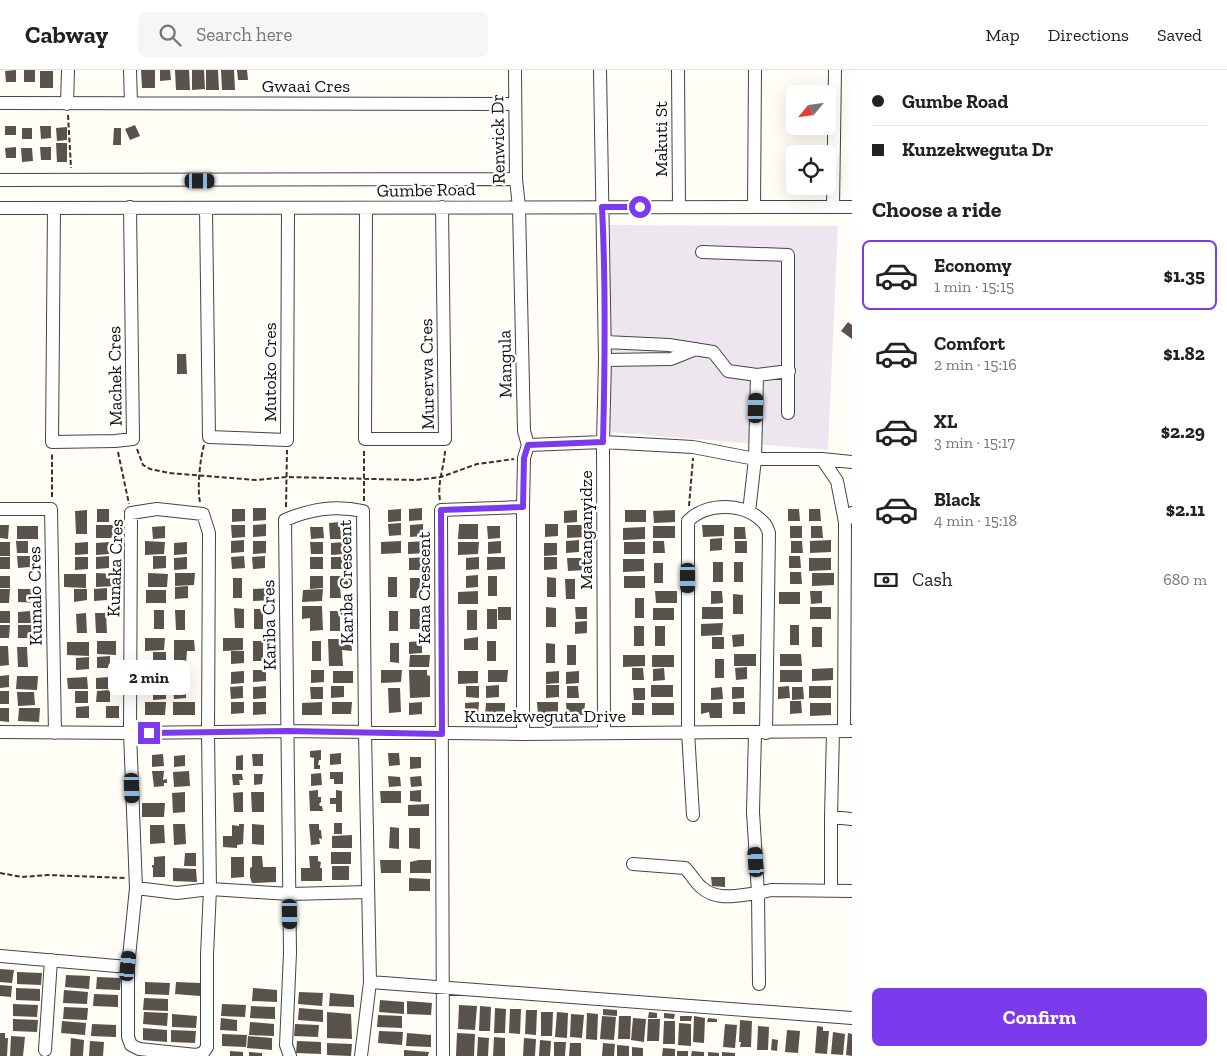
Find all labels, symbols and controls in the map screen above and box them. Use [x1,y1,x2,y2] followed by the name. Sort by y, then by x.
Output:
[138,12,488,57] search box
[25,20,108,49] text: Cabway
[156,21,184,49] icon: search
[196,23,292,46] text: Search here
[985,24,1020,46] text: Map
[1048,24,1129,46] text: Directions
[1157,24,1202,46] text: Saved
[262,75,350,97] street label: Gwaai Cres
[786,85,836,135] north arrow
[786,85,836,195] map controls
[902,90,1008,113] text: Gumbe Road
[486,94,510,184] street label: Renwick Dr
[650,101,672,177] street label: Makuti St
[902,138,1053,161] text: Kunzekweguta Dr
[786,145,836,195] button: locate
[185,174,215,189] car
[376,178,476,202] street label: Gumbe Road
[629,196,651,218] route start
[872,196,1002,223] text: Choose a ride
[874,253,919,298] icon: car
[934,254,1012,277] text: Economy
[1164,264,1205,287] text: $1.35
[934,277,1014,296] text: 1 min · 15:15
[415,318,439,430] street label: Murerwa Cres
[259,322,281,422] street label: Mutoko Cres
[103,326,127,426] street label: Machek Cres
[493,329,517,398] street label: Mangula
[874,331,919,376] icon: car
[934,332,1005,355] text: Comfort
[1163,342,1205,365] text: $1.82
[934,355,1017,374] text: 2 min · 15:16
[747,393,764,423] car
[874,409,919,454] icon: car
[934,410,957,433] text: XL
[1161,420,1205,443] text: $2.29
[934,433,1015,452] text: 3 min · 15:17
[575,470,597,590] street label: Matanganyidze
[874,487,919,532] icon: car
[934,488,980,511] text: Black
[1166,498,1205,521] text: $2.11
[934,511,1017,530] text: 4 min · 15:18
[102,518,128,617] street label: Kunaka Cres
[334,519,358,644] street label: Kariba Crescent
[413,531,435,644] street label: Kana Crescent
[23,546,47,646] street label: Kumalo Cres
[680,563,695,593] car
[872,566,900,594] icon: cash
[912,568,952,591] text: Cash
[1163,570,1207,589] text: 680 m
[257,579,281,671] street label: Kariba Cres
[108,660,190,696] callout: 2 min
[129,668,169,687] text: 2 min
[464,705,626,727] street label: Kunzekweguta Drive
[138,722,160,744] route end
[123,773,140,803] car
[747,847,764,877] car
[282,899,297,929] car
[118,950,137,982] car
[872,988,1207,1046] button: Confirm

